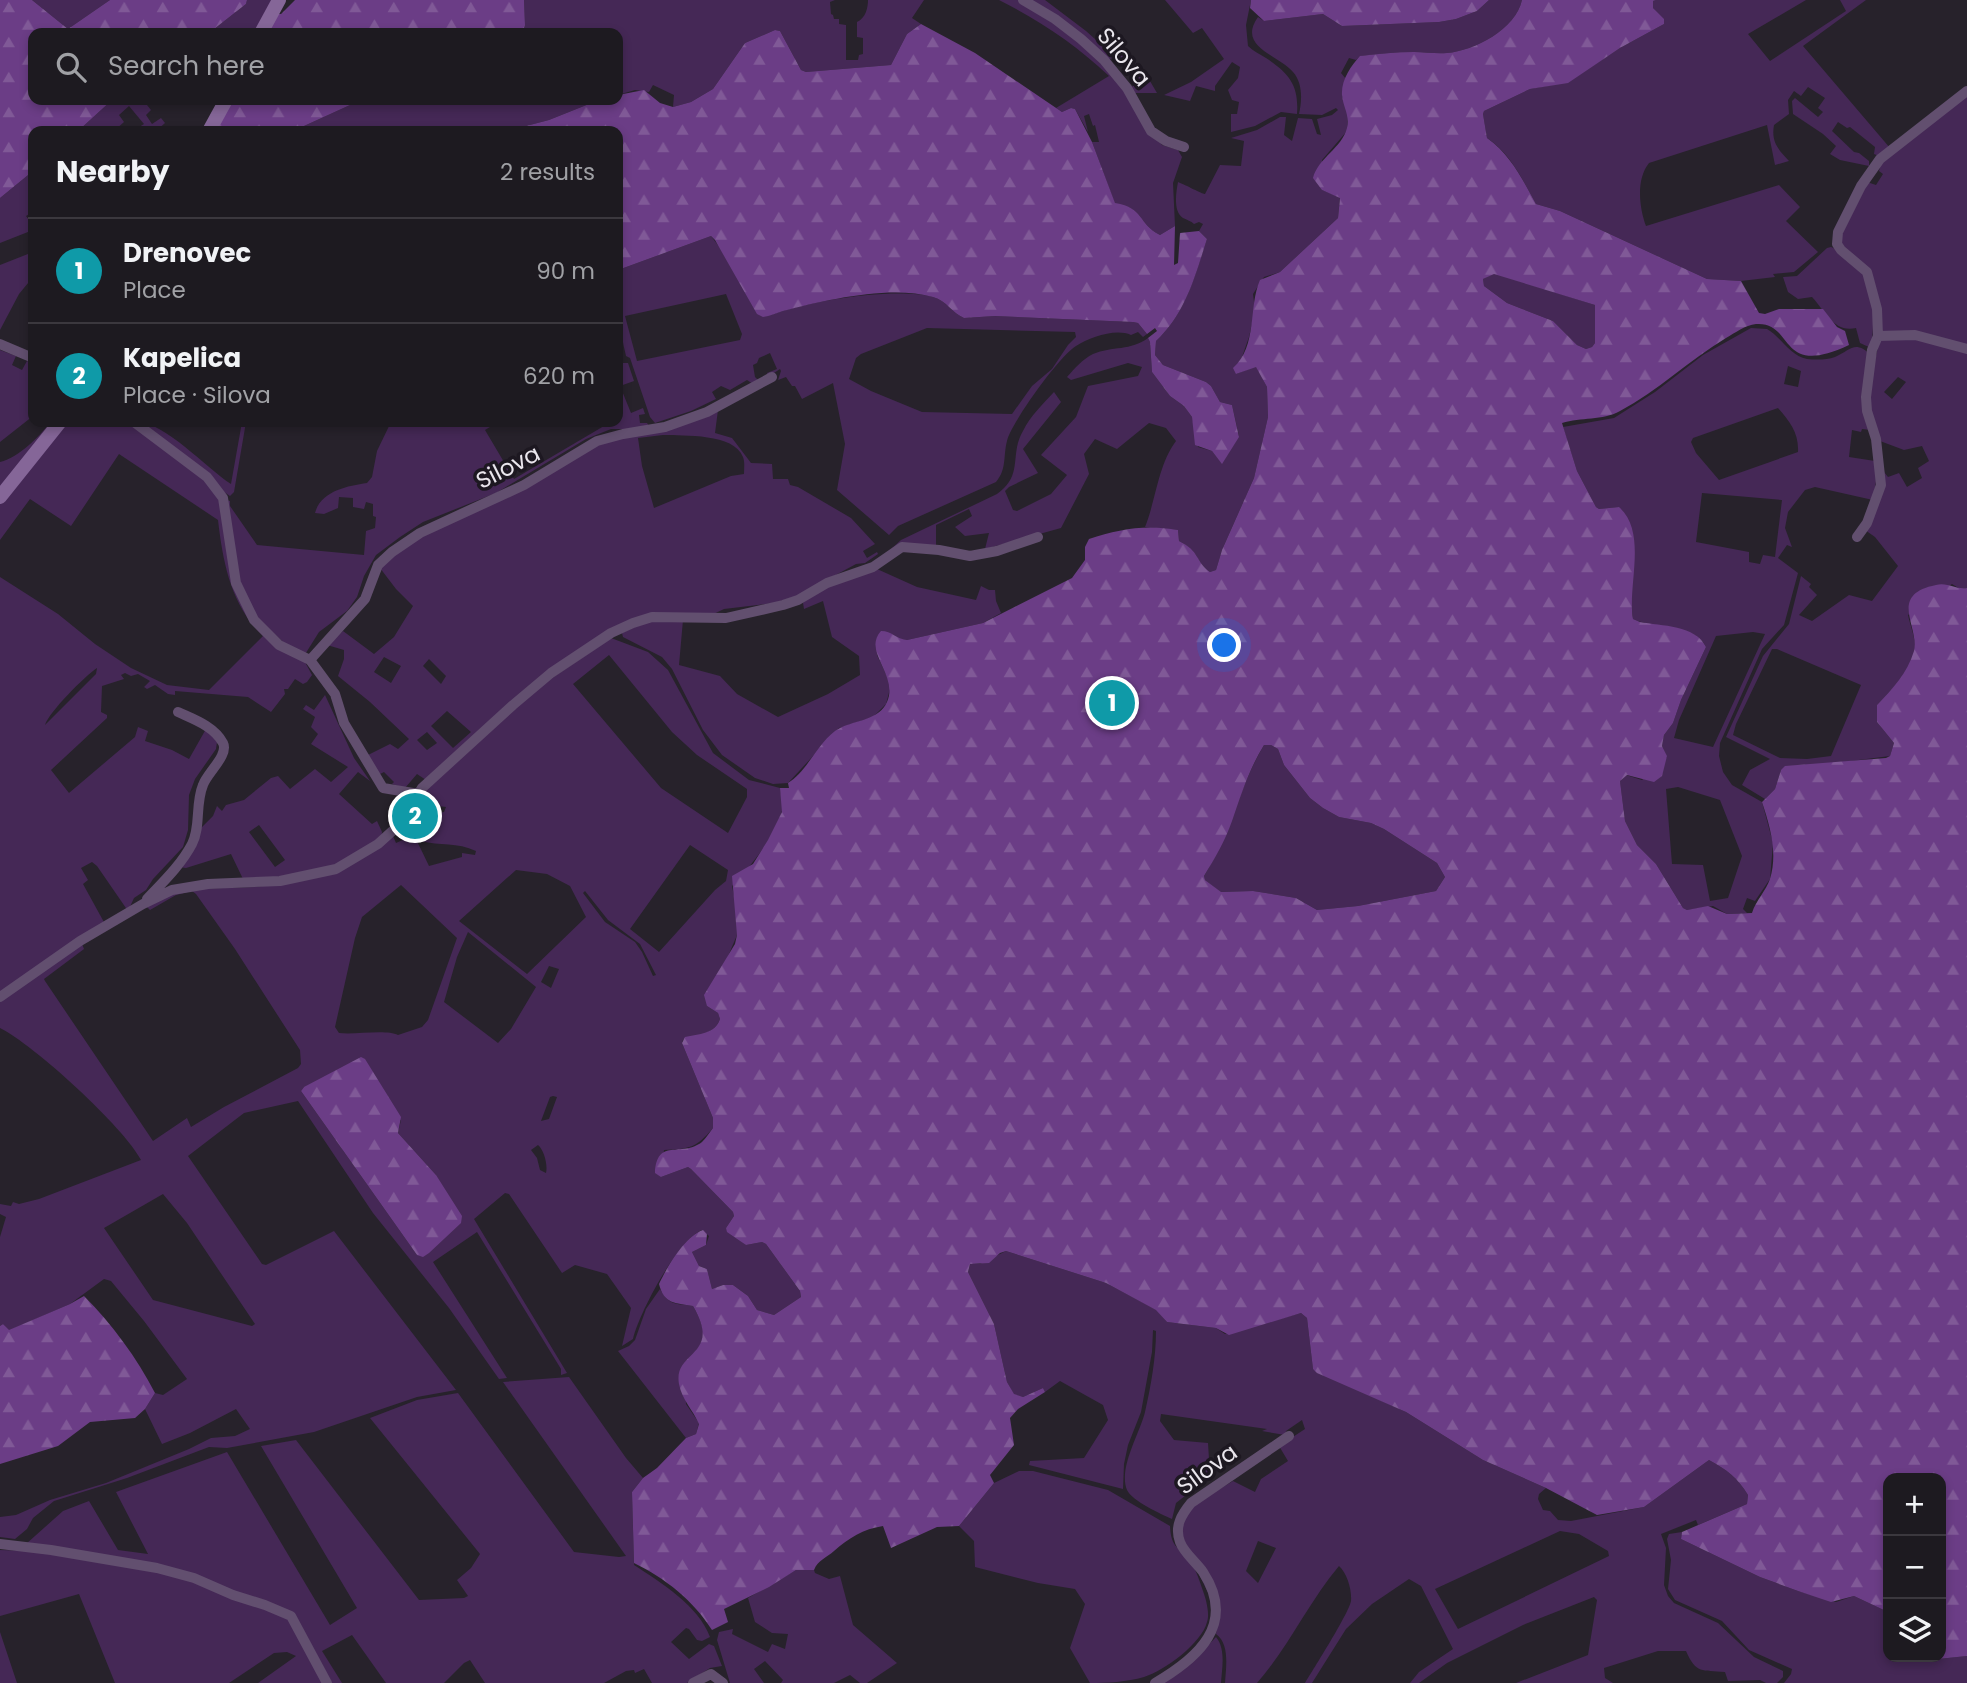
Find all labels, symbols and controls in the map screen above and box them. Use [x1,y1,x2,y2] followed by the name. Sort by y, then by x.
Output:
[1090,21,1158,93] street label: Silova
[28,28,623,105] search box
[52,48,90,86] icon: search
[108,48,265,84] text: Search here
[56,150,170,193] text: Nearby
[500,156,595,188] text: 2 results
[123,235,251,271] text: Drenovec
[75,255,83,287] text: 1
[536,255,595,287] text: 90 m
[123,274,186,306] text: Place
[123,340,241,376] text: Kapelica
[72,360,86,392] text: 2
[523,360,595,392] text: 620 m
[123,379,271,411] text: Place · Silova
[470,437,546,497] street label: Silova
[1207,628,1241,662] your location
[1089,677,1135,729] pin: 1
[392,790,438,842] pin: 2
[1170,1436,1244,1502] street label: Silova
[1883,1473,1946,1662] map controls
[1883,1473,1946,1536] button: +
[1883,1536,1946,1599] button: −
[1883,1599,1946,1662] button: layers

